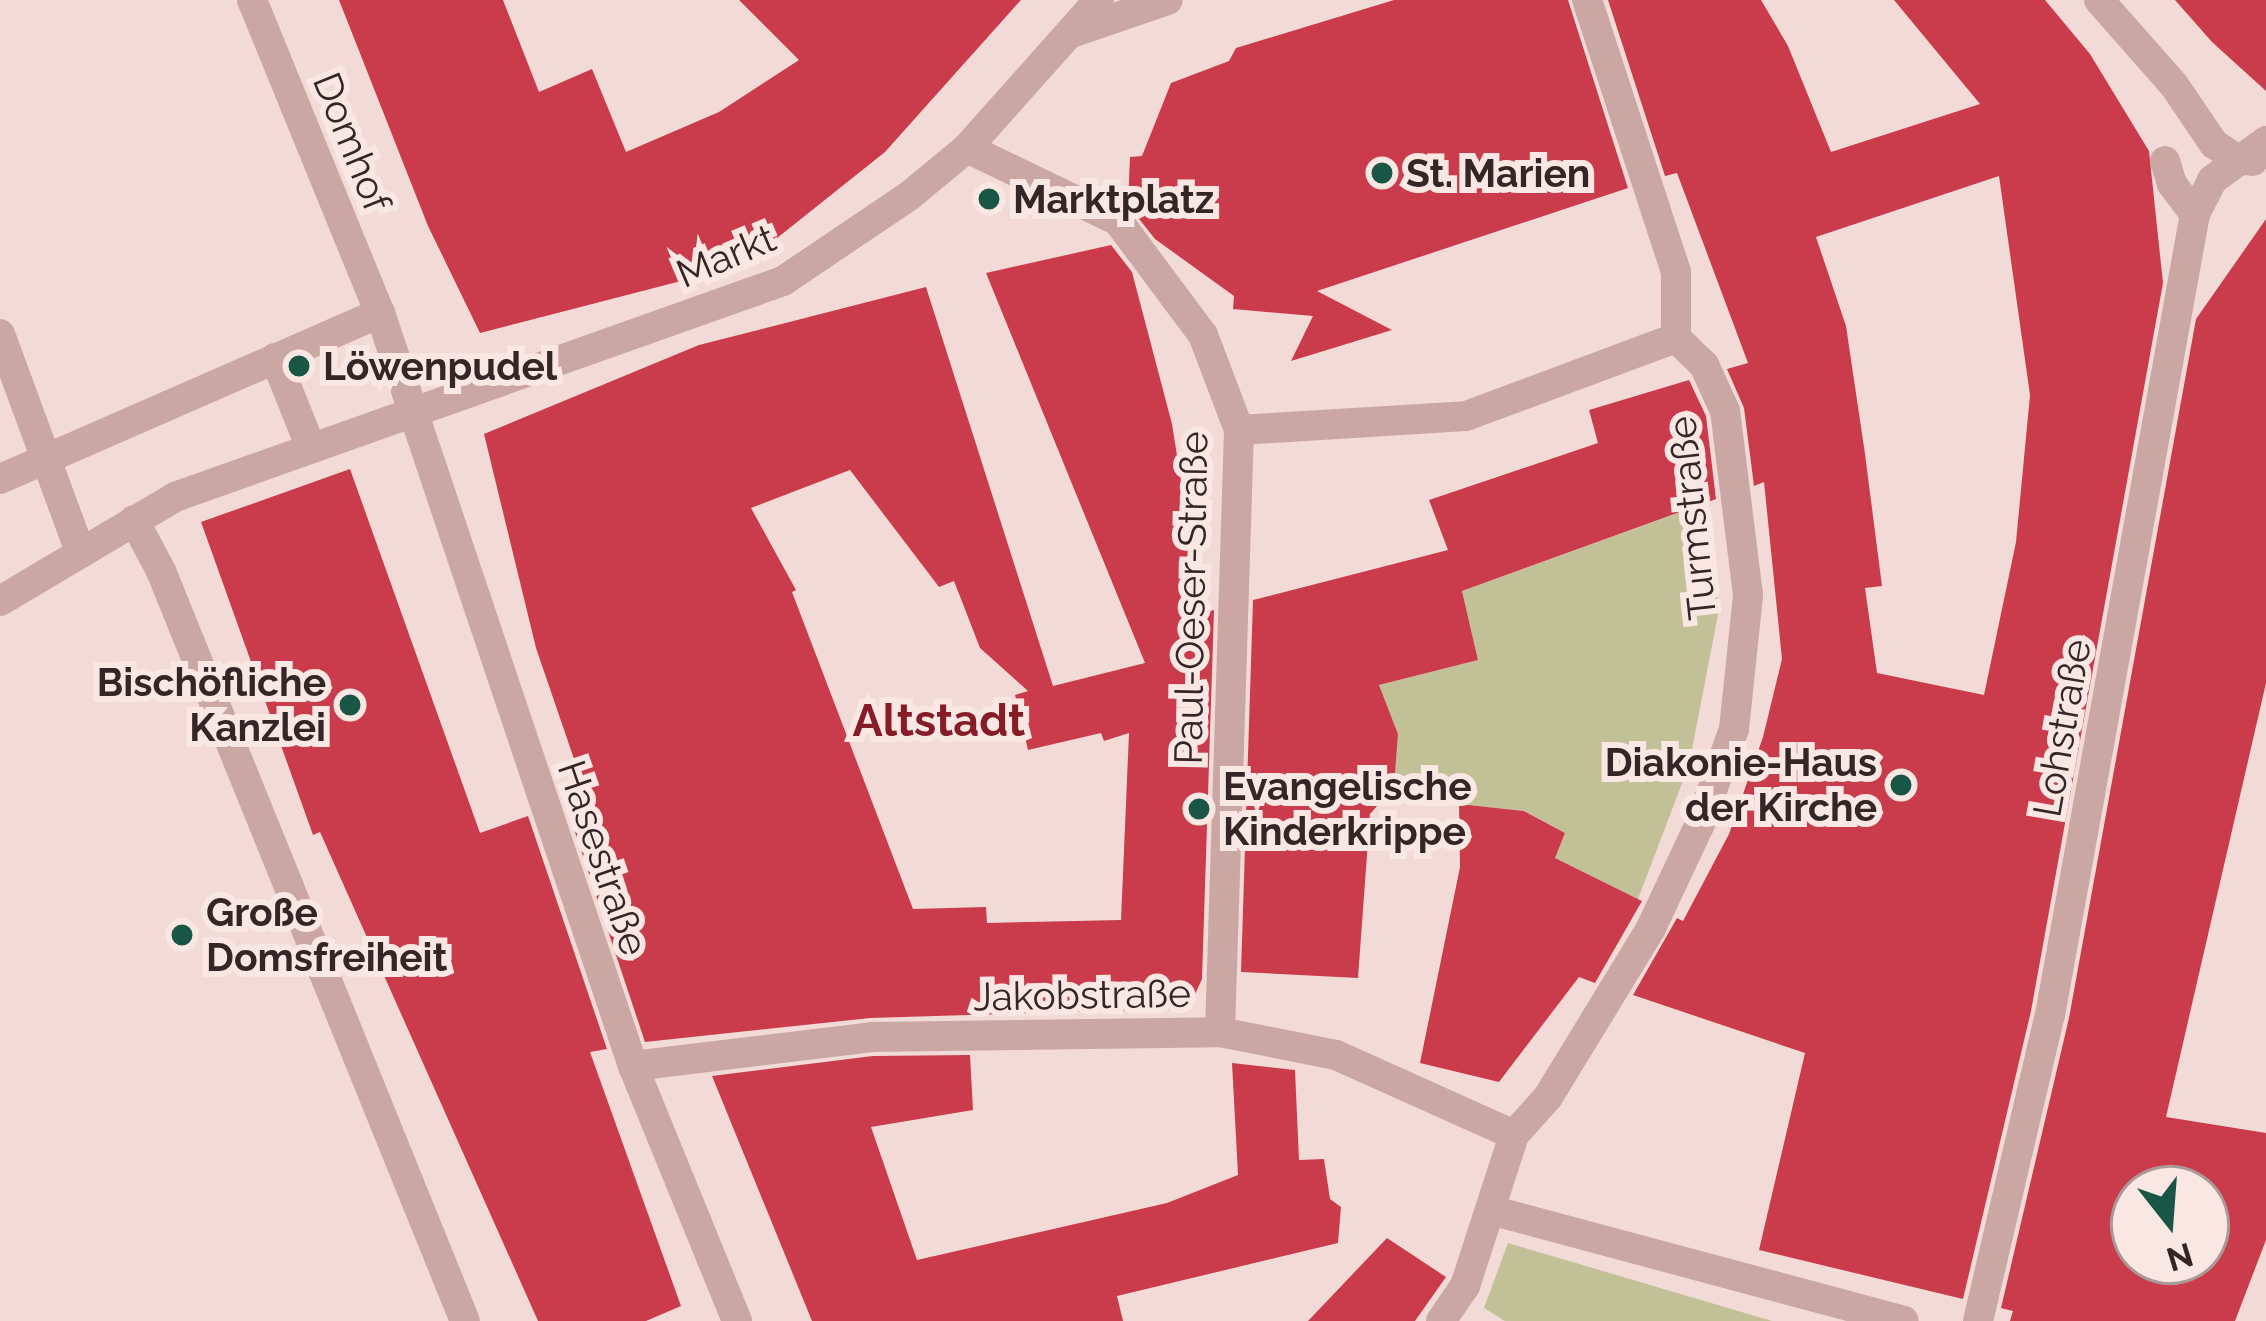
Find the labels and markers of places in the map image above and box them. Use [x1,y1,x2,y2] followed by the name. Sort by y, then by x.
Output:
[1406,150,1590,196] place label: St. Marien
[1369,160,1395,186] marker: St. Marien
[1013,176,1214,222] place label: Marktplatz
[976,186,1002,212] marker: Marktplatz
[323,343,557,389] place label: Löwenpudel
[286,353,312,379] marker: Löwenpudel
[97,660,326,751] place label: Bischöfliche Kanzlei
[337,692,363,718] marker: Bischöfliche Kanzlei
[1605,740,1877,831] place label: Diakonie-Haus der Kirche
[1223,764,1472,855] place label: Evangelische Kinderkrippe
[1888,772,1914,798] marker: Diakonie-Haus der Kirche
[1186,796,1212,822] marker: Evangelische Kinderkrippe
[206,890,447,981] place label: Große Domsfreiheit
[169,922,195,948] marker: Große Domsfreiheit

